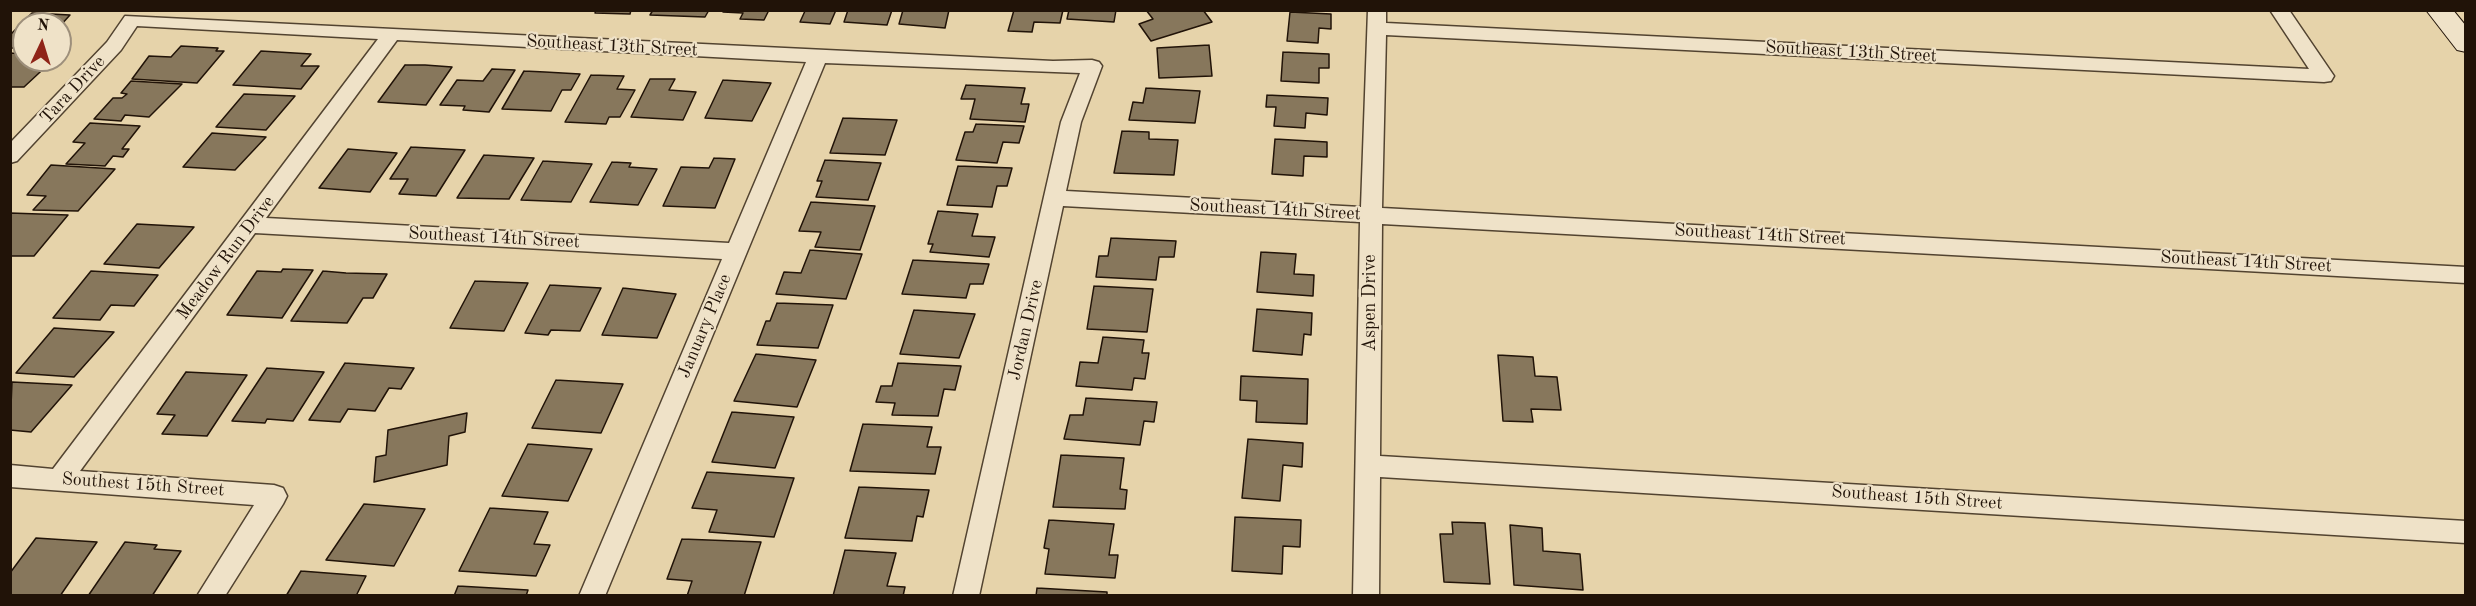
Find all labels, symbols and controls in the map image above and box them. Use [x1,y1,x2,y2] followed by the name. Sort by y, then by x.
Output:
[12,12,72,72] north arrow
[36,18,50,34] text: N
[526,31,698,61] street label: Southeast 13th Street
[1765,37,1937,67] street label: Southeast 13th Street
[36,51,110,129] street label: Tara Drive
[172,192,280,324] street label: Meadow Run Drive
[1189,195,1361,225] street label: Southeast 14th Street
[1674,220,1846,250] street label: Southeast 14th Street
[408,223,580,253] street label: Southeast 14th Street
[2160,247,2332,277] street label: Southeast 14th Street
[1359,254,1381,352] street label: Aspen Drive
[673,271,737,381] street label: January Place
[1004,278,1048,382] street label: Jordan Drive
[61,469,225,501] street label: Southest 15th Street
[1831,481,2003,515] street label: Southeast 15th Street

